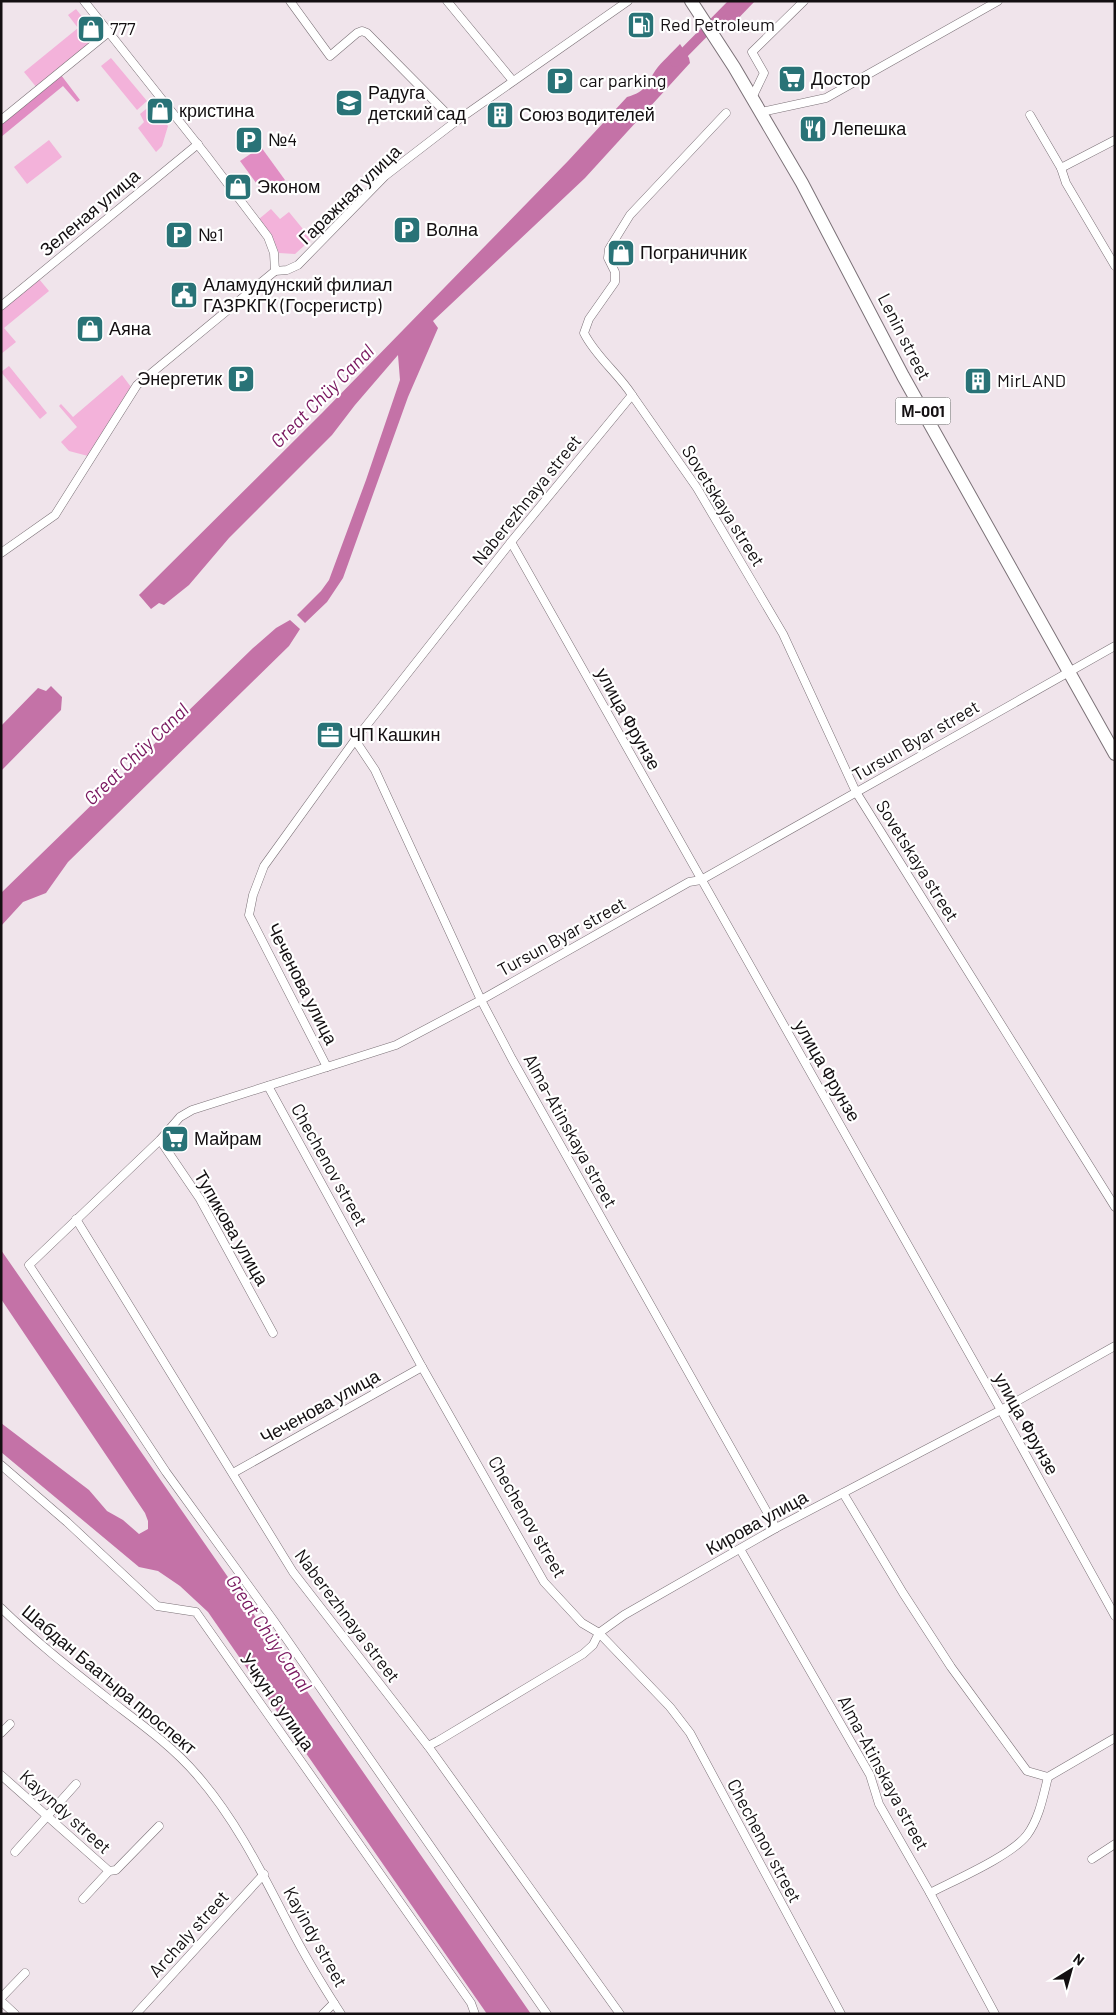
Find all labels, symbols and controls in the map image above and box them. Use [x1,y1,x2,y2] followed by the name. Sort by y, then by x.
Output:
[626,10,656,40] fuel station icon: Red Petroleum
[660,13,775,35] place label: Red Petroleum
[76,14,106,44] shop icon: 777
[110,17,136,39] place label: 777
[777,64,807,94] supermarket icon: Достор
[545,66,575,96] parking icon: car parking
[811,67,870,89] place label: Достор
[579,69,666,91] place label: car parking
[368,81,467,124] place label: Радуга детский сад
[334,88,364,118] school or university icon: Радуга детский сад
[145,96,175,126] shop icon: кристина
[179,99,255,121] place label: кристина
[485,100,515,130] building icon: Союз водителей
[519,103,655,125] place label: Союз водителей
[798,114,828,144] restaurant icon: Лепешка
[832,117,907,139] place label: Лепешка
[234,125,264,155] parking icon: №4
[268,128,297,150] place label: №4
[294,139,406,249] street label: Гаражная улица
[35,163,145,260] street label: Зеленая улица
[223,172,253,202] shop icon: Эконом
[257,175,320,197] place label: Эконом
[392,215,422,245] parking icon: Волна
[426,218,479,240] place label: Волна
[164,220,194,250] parking icon: №1
[198,223,224,245] place label: №1
[606,238,636,268] shop icon: Пограничник
[640,241,747,263] place label: Пограничник
[203,273,392,316] place label: Аламудунский филиал ГАЗРКГК (Госрегистр)
[169,280,199,310] public building icon: Аламудунский филиал ГАЗРКГК (Госрегистр)
[874,289,936,384] street label: Lenin street
[75,314,105,344] shop icon: Аяна
[109,317,152,339] place label: Аяна
[265,339,379,452] water label: Great Chüy Canal
[226,364,256,394] parking icon: Энергетик
[963,366,993,396] building icon: MirLAND
[137,367,222,389] place label: Энергетик
[997,369,1066,391] place label: MirLAND
[896,398,950,424] road number: М-001
[467,430,586,569] street label: Naberezhnaya street
[678,441,770,570] street label: Sovetskaya street
[592,664,666,774] street label: улица Фрунзе
[848,695,983,785] street label: Tursun Byar street
[79,697,193,809] water label: Great Chüy Canal
[315,720,345,750] office icon: ЧП Кашкин
[349,723,440,745] place label: ЧП Кашкин
[872,796,964,925] street label: Sovetskaya street
[494,892,629,980] street label: Tursun Byar street
[263,919,343,1049] street label: Чеченова улица
[790,1016,866,1125] street label: улица Фрунзе
[519,1050,622,1211] street label: Alma-Atinskaya street
[287,1099,373,1230] street label: Chechenov street
[160,1124,190,1154] supermarket icon: Майрам
[194,1127,262,1149] place label: Майрам
[190,1166,274,1290] street label: Тупикова улица
[256,1364,384,1448] street label: Чеченова улица
[990,1369,1064,1479] street label: улица Фрунзе
[484,1452,572,1581] street label: Chechenov street
[702,1485,812,1559] street label: Кирова улица
[290,1544,405,1686] street label: Naberezhnaya street
[222,1570,318,1696] water label: Great Chüy Canal
[18,1600,201,1759] street label: Шабдан Баатыра проспект
[236,1648,320,1755] street label: Учкун 8 улица
[834,1691,934,1854] street label: Alma-Atinskaya street
[15,1765,116,1858] street label: Kayyndy street
[723,1775,807,1906] street label: Chechenov street
[279,1882,353,1991] street label: Kayindy street
[144,1885,233,1981] street label: Archaly street
[1046,1945,1096,1995] north arrow
[1070,1950,1088,1969] text: N

